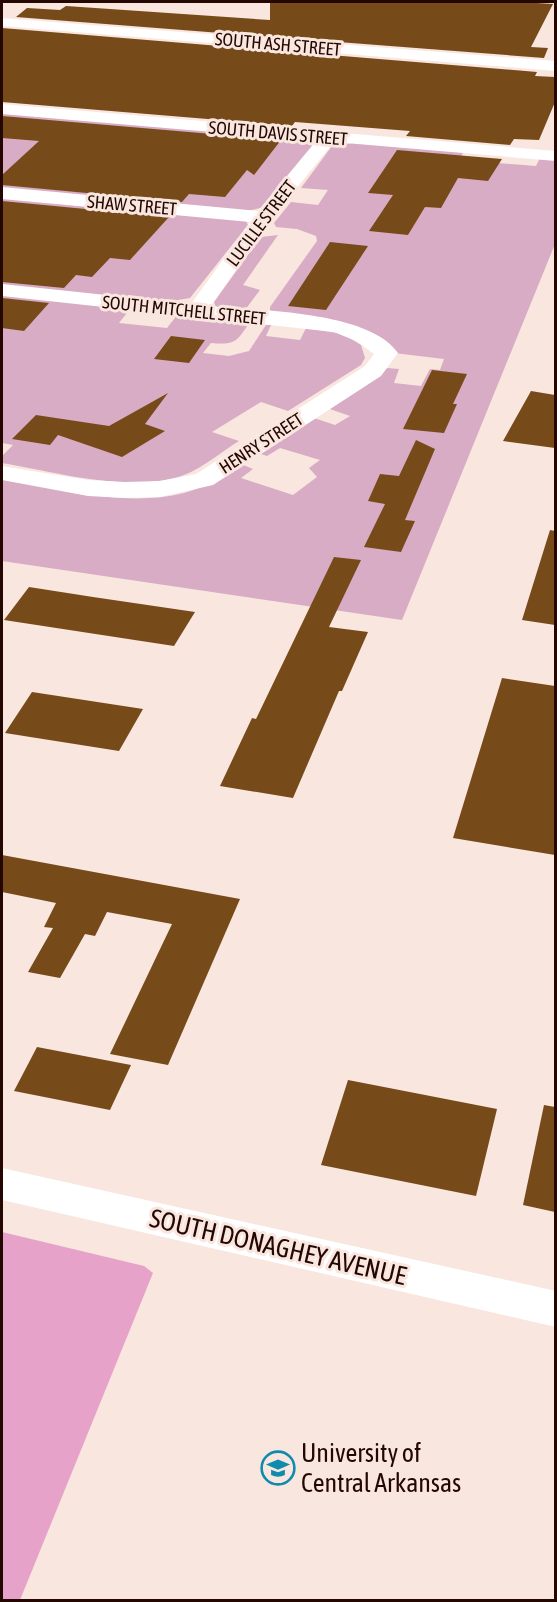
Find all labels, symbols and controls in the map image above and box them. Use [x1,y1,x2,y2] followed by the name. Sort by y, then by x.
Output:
[214,28,342,60] street label: SOUTH ASH STREET
[208,116,348,150] street label: SOUTH DAVIS STREET
[222,176,300,270] street label: LUCILLE STREET
[86,191,178,219] street label: SHAW STREET
[101,291,267,329] street label: SOUTH MITCHELL STREET
[215,408,307,478] street label: HENRY STREET
[147,1203,409,1291] street label: SOUTH DONAGHEY AVENUE
[301,1438,461,1498] place label: University of Central Arkansas
[260,1450,296,1486] school or university icon: University of Central Arkansas

